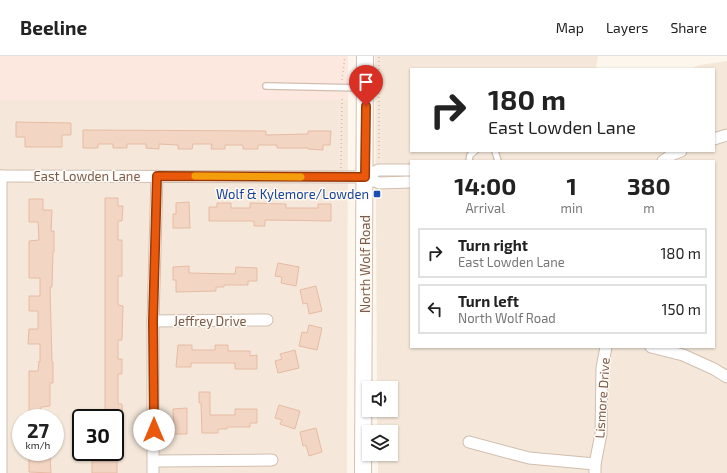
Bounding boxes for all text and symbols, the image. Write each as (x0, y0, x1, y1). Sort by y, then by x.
text: Beeline (20, 16, 87, 39)
text: Map (556, 19, 584, 36)
text: Layers (606, 19, 648, 36)
text: Share (670, 19, 707, 36)
pin (349, 65, 383, 106)
icon: arrive (355, 71, 377, 93)
text: 180 m (488, 82, 566, 116)
icon: right (422, 84, 474, 136)
text: East Lowden Lane (488, 116, 636, 138)
street label: East Lowden Lane (34, 168, 140, 184)
text: 14:00 (454, 171, 516, 200)
text: 1 (566, 171, 577, 200)
text: 380 (627, 171, 671, 200)
place label: Wolf & Kylemore/Lowden (216, 186, 369, 202)
marker: Wolf & Kylemore/Lowden (372, 189, 382, 199)
text: Arrival (466, 200, 505, 216)
text: min (561, 200, 583, 216)
text: m (643, 200, 655, 216)
street label: North Wolf Road (357, 215, 373, 313)
text: Turn right (458, 236, 528, 254)
icon: right (424, 242, 446, 264)
text: 180 m (660, 244, 701, 262)
text: East Lowden Lane (458, 254, 565, 270)
text: Turn left (458, 292, 519, 310)
icon: left (424, 298, 446, 320)
text: 150 m (661, 300, 701, 318)
text: North Wolf Road (458, 310, 556, 326)
street label: Jeffrey Drive (174, 313, 247, 329)
street label: Lismore Drive (591, 357, 613, 439)
map controls (362, 381, 398, 461)
button: sound (362, 381, 398, 417)
speed limit sign: 30 (72, 409, 124, 461)
position arrow (133, 409, 175, 451)
text: 27 (27, 418, 49, 442)
button: layers (362, 425, 398, 461)
text: km/h (26, 439, 50, 451)

